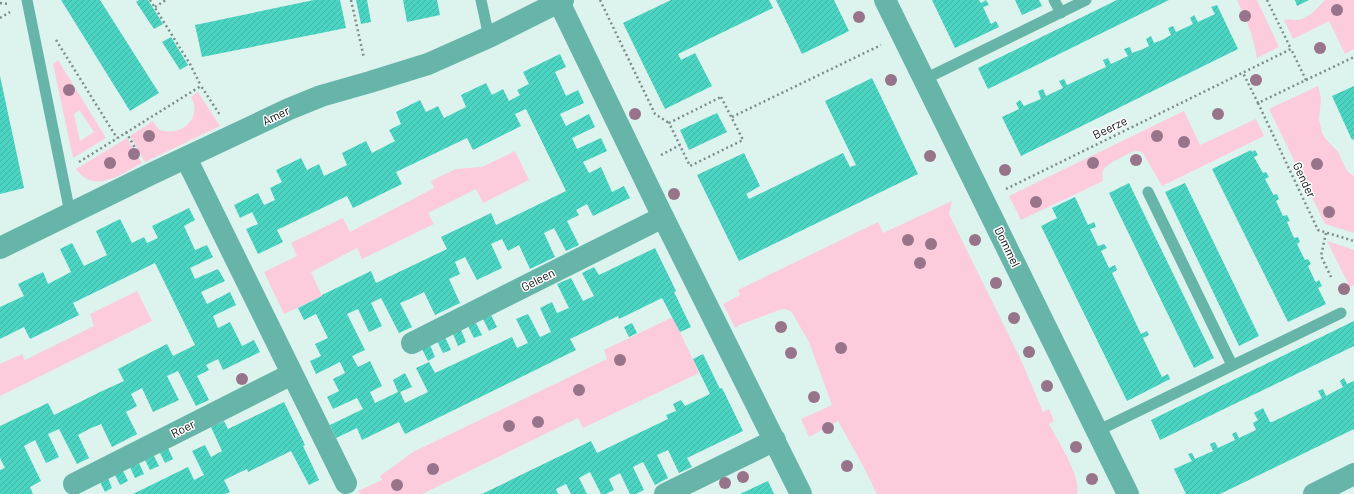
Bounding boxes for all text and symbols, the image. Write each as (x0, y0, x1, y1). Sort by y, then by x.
street label: Amer (260, 103, 292, 127)
street label: Beerze (1090, 113, 1129, 141)
street label: Gender (1291, 160, 1319, 200)
street label: Dommel (992, 224, 1024, 269)
street label: Geleen (518, 265, 557, 293)
street label: Roer (168, 416, 197, 440)

